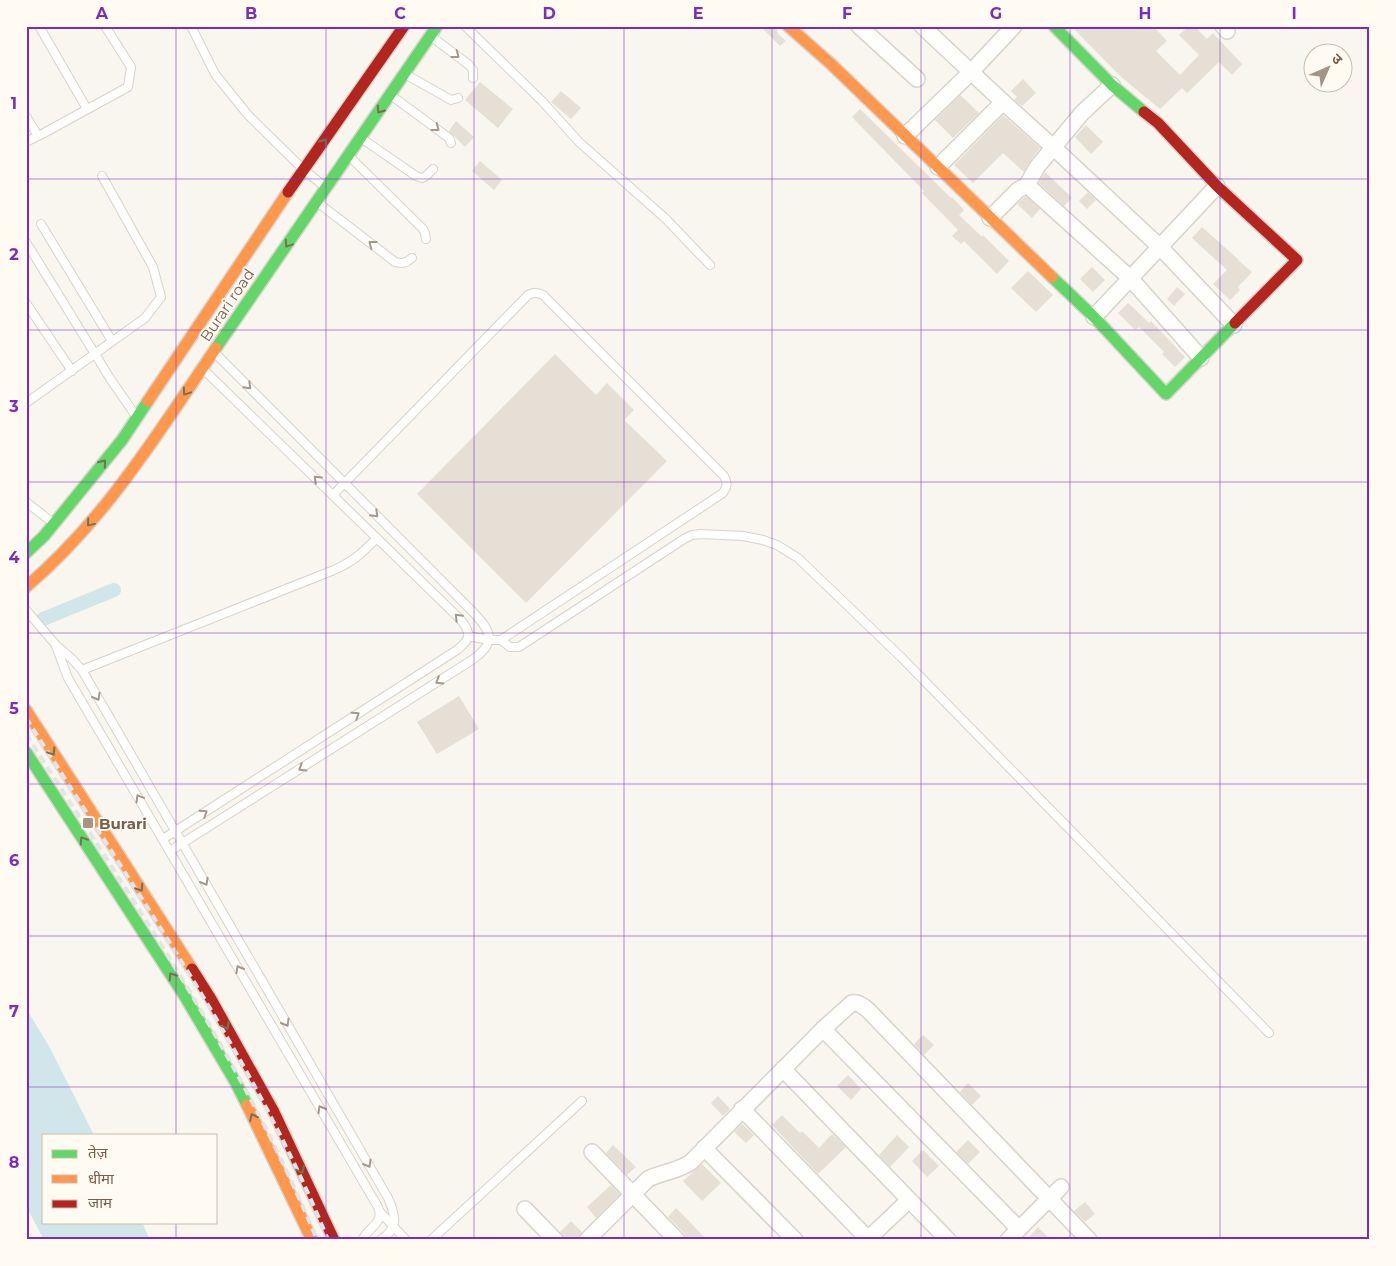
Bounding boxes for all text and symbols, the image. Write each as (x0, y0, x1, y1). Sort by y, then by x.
text: A (95, 4, 109, 23)
text: B (245, 4, 257, 23)
text: C (394, 4, 406, 23)
text: D (542, 4, 556, 23)
text: E (693, 4, 703, 23)
text: F (842, 4, 852, 23)
text: G (990, 4, 1002, 23)
text: H (1139, 4, 1151, 23)
text: I (1291, 4, 1297, 23)
north arrow (1304, 42, 1354, 92)
one-way arrow (450, 49, 460, 58)
text: उ (1328, 50, 1347, 69)
text: 1 (11, 94, 17, 113)
one-way arrow (377, 104, 386, 113)
one-way arrow (430, 122, 440, 131)
one-way arrow (318, 138, 327, 148)
one-way arrow (285, 238, 294, 247)
one-way arrow (368, 241, 377, 250)
text: 2 (9, 245, 19, 264)
street label: Burari road (196, 265, 258, 345)
one-way arrow (242, 381, 251, 390)
one-way arrow (183, 386, 192, 396)
text: 3 (8, 397, 19, 416)
one-way arrow (98, 460, 106, 469)
one-way arrow (313, 476, 322, 485)
one-way arrow (369, 508, 378, 517)
one-way arrow (87, 518, 96, 527)
text: 4 (8, 548, 20, 567)
one-way arrow (455, 614, 464, 623)
one-way arrow (436, 675, 445, 684)
one-way arrow (90, 691, 100, 700)
text: 5 (9, 699, 19, 718)
one-way arrow (350, 712, 359, 722)
one-way arrow (46, 746, 55, 755)
one-way arrow (298, 761, 307, 771)
one-way arrow (136, 795, 146, 804)
one-way arrow (199, 809, 208, 819)
place label: Burari (99, 814, 147, 833)
marker: Burari (81, 816, 95, 830)
one-way arrow (80, 836, 90, 845)
text: 6 (9, 851, 19, 870)
one-way arrow (199, 877, 209, 886)
one-way arrow (134, 883, 143, 892)
one-way arrow (235, 965, 245, 974)
one-way arrow (169, 972, 178, 982)
text: 7 (9, 1002, 19, 1021)
one-way arrow (280, 1018, 290, 1027)
one-way arrow (220, 1021, 230, 1030)
one-way arrow (317, 1105, 327, 1114)
one-way arrow (248, 1113, 259, 1122)
legend (42, 1134, 218, 1224)
text: तेज़ (88, 1143, 109, 1162)
text: 8 (9, 1153, 19, 1172)
one-way arrow (361, 1158, 371, 1167)
one-way arrow (295, 1165, 306, 1174)
text: धीमा (88, 1169, 115, 1188)
text: जाम (88, 1193, 113, 1212)

